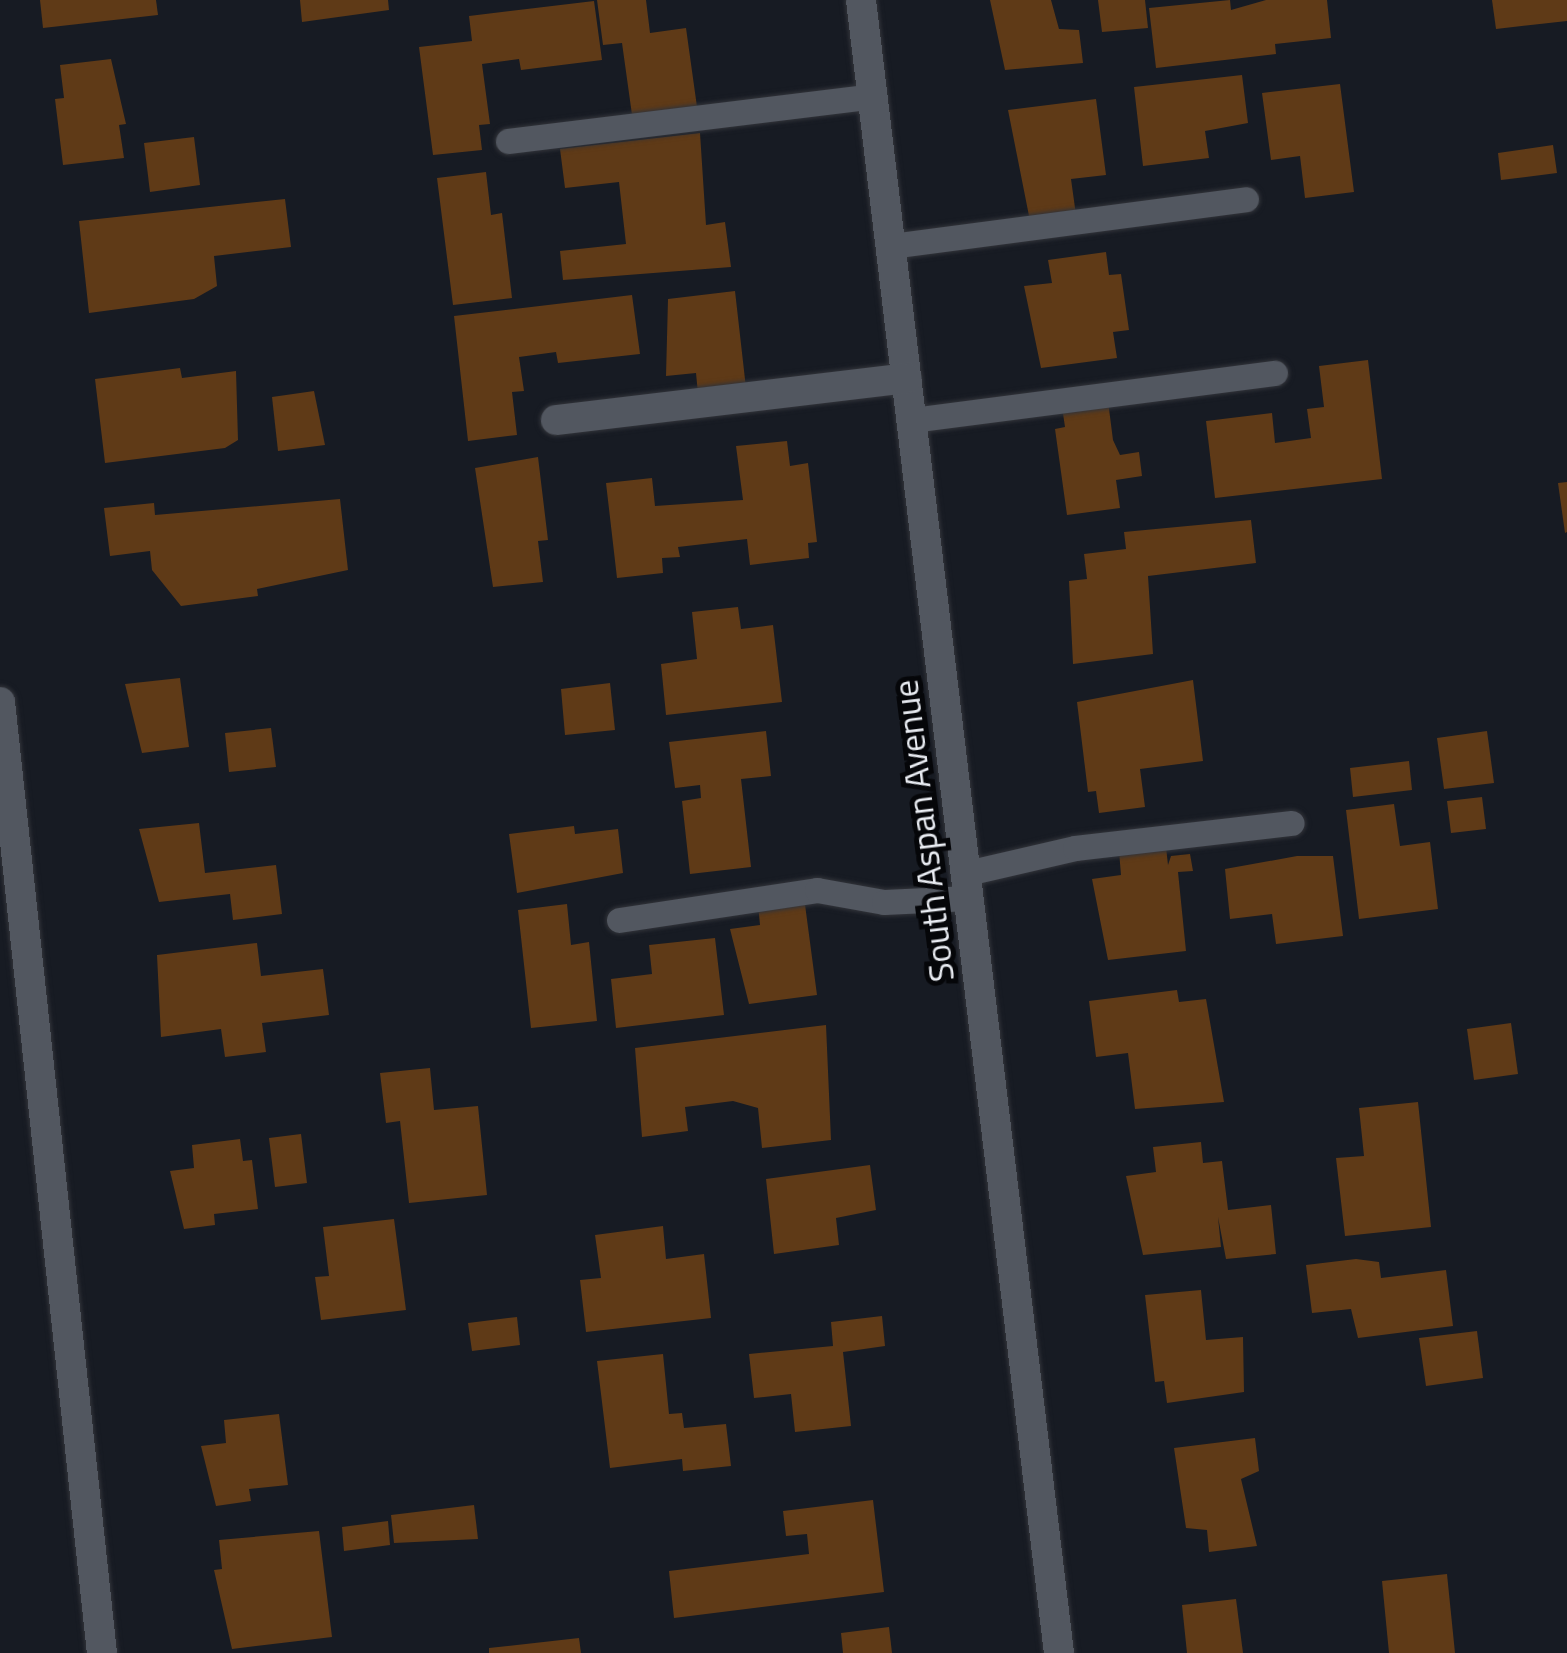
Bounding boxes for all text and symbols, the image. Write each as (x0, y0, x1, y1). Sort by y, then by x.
street label: South Aspan Avenue (884, 678, 962, 984)

